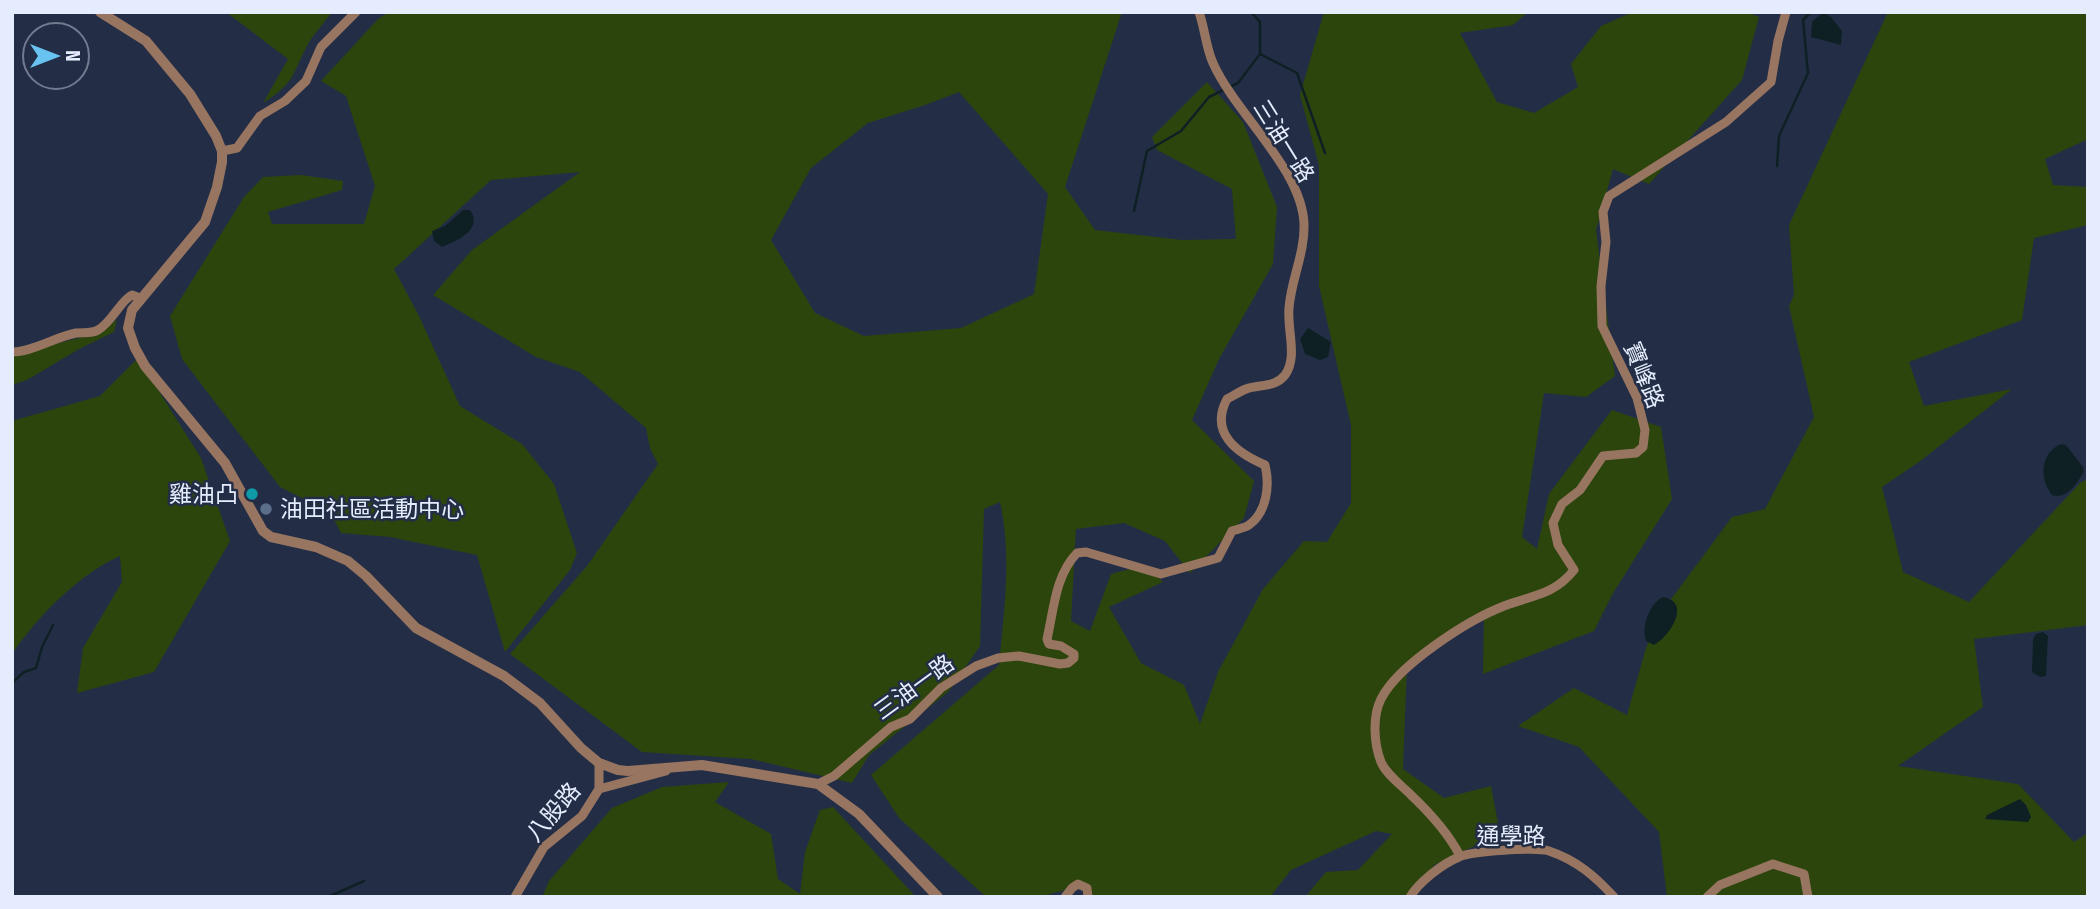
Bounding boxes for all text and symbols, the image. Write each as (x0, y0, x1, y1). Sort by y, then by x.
north arrow (21, 21, 91, 91)
text: N (61, 50, 84, 62)
street label: 三油一路 (1248, 95, 1320, 187)
street label: 寶峰路 (1618, 338, 1670, 412)
place label: 雞油凸 (169, 480, 238, 508)
marker: 雞油凸 (244, 486, 260, 502)
place label: 油田社區活動中心 (280, 495, 464, 523)
marker: 油田社區活動中心 (258, 501, 274, 517)
street label: 三油一路 (869, 649, 959, 725)
street label: 八股路 (520, 777, 586, 847)
street label: 通學路 (1477, 822, 1546, 850)

